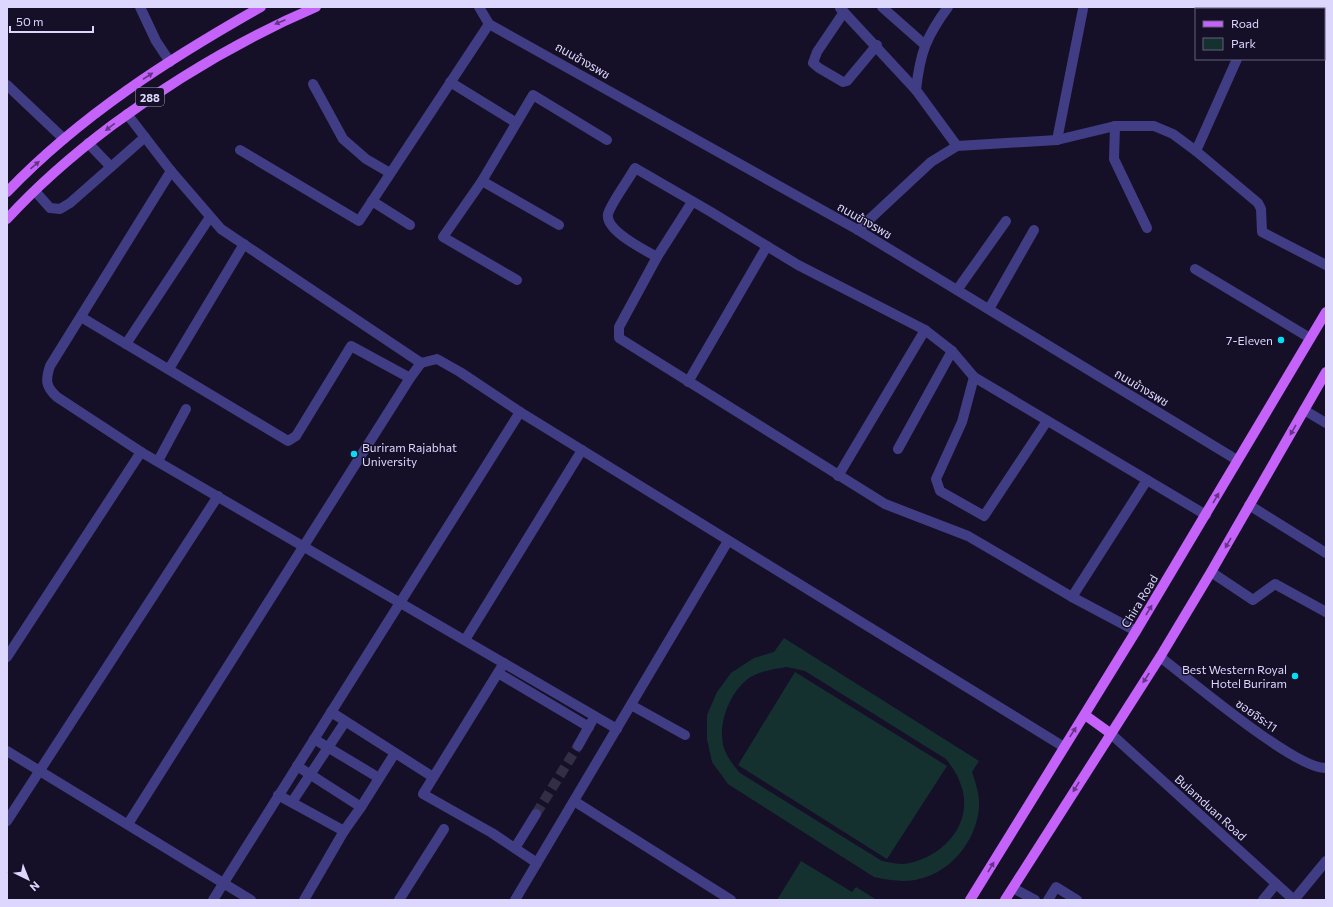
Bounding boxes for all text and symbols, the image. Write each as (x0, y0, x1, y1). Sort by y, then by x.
scale bar (10, 8, 93, 34)
legend (1195, 8, 1325, 60)
text: 50 m (16, 14, 44, 28)
text: Road (1231, 16, 1259, 30)
one-way arrow (273, 20, 285, 26)
text: Park (1231, 36, 1257, 50)
street label: ถนนข้างรพช (553, 39, 613, 81)
one-way arrow (143, 72, 153, 80)
road number: 288 (136, 88, 164, 106)
one-way arrow (104, 123, 115, 131)
one-way arrow (29, 160, 40, 169)
street label: ถนนข้างรพช (835, 199, 895, 241)
place label: 7-Eleven (1226, 333, 1273, 347)
marker: 7-Eleven (1276, 335, 1286, 345)
street label: ถนนข้างรพช (1112, 365, 1172, 409)
one-way arrow (1289, 424, 1296, 436)
place label: Buriram Rajabhat University (362, 440, 457, 468)
marker: Buriram Rajabhat University (349, 449, 359, 459)
one-way arrow (1212, 492, 1219, 504)
one-way arrow (1224, 537, 1231, 549)
street label: Chira Road (1118, 572, 1160, 630)
one-way arrow (1145, 605, 1153, 615)
place label: Best Western Royal Hotel Buriram (1182, 662, 1287, 690)
marker: Best Western Royal Hotel Buriram (1290, 671, 1300, 681)
one-way arrow (1142, 673, 1150, 683)
street label: ซอยจิระ11 (1234, 696, 1280, 734)
one-way arrow (1070, 726, 1077, 738)
street label: Bulamduan Road (1172, 771, 1250, 843)
one-way arrow (1072, 782, 1080, 793)
north arrow (8, 859, 48, 899)
one-way arrow (987, 861, 994, 873)
text: N (28, 879, 43, 894)

